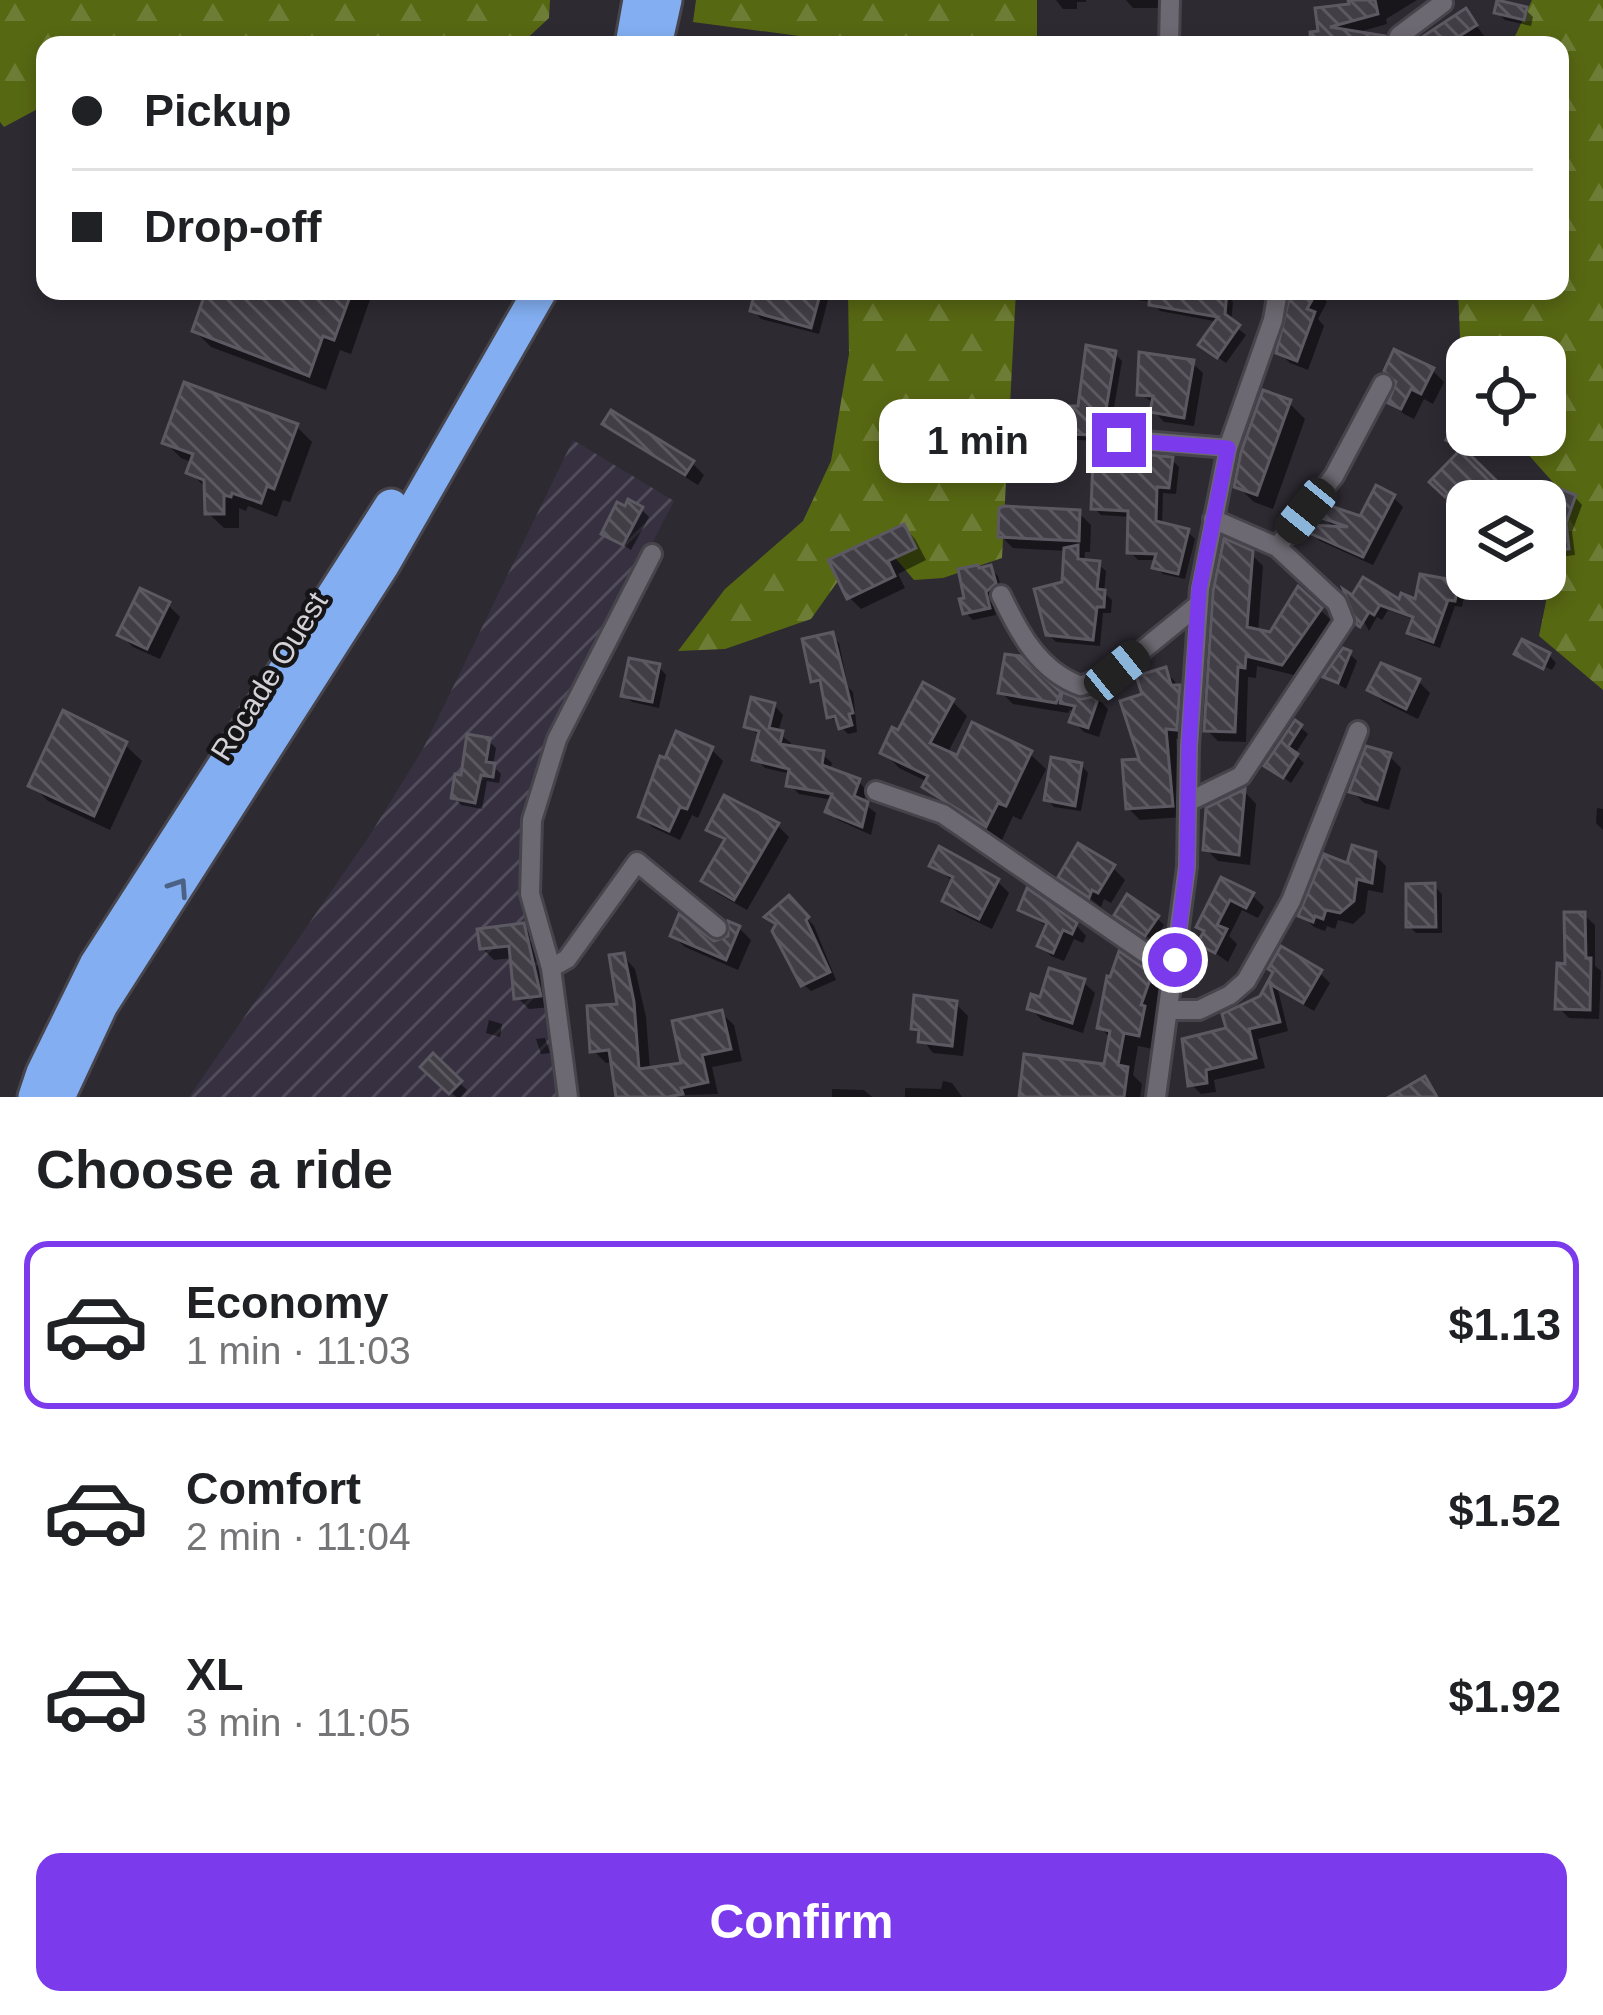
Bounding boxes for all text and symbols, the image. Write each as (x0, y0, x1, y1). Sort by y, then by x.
text: Pickup (144, 85, 292, 136)
text: Drop-off (144, 201, 321, 252)
map controls (1446, 336, 1566, 600)
button: locate (1446, 336, 1566, 456)
callout: 1 min (879, 398, 1077, 482)
route end (1092, 413, 1146, 467)
text: 1 min (927, 419, 1029, 462)
car (1269, 472, 1343, 550)
button: layers (1446, 480, 1566, 600)
street label: Rocade Ouest (204, 585, 334, 766)
car (1078, 634, 1156, 708)
one-way arrow (165, 878, 187, 900)
route start (1148, 933, 1202, 987)
text: Choose a ride (36, 1139, 393, 1199)
icon: car (42, 1271, 150, 1379)
text: Economy (186, 1277, 389, 1328)
text: $1.13 (1448, 1299, 1561, 1350)
text: 1 min · 11:03 (186, 1329, 411, 1372)
icon: car (42, 1457, 150, 1565)
text: Comfort (186, 1463, 361, 1514)
text: $1.52 (1448, 1485, 1561, 1536)
text: 2 min · 11:04 (186, 1515, 411, 1558)
icon: car (42, 1643, 150, 1751)
text: XL (186, 1649, 244, 1700)
text: $1.92 (1448, 1671, 1561, 1722)
text: 3 min · 11:05 (186, 1701, 411, 1744)
button: Confirm (36, 1853, 1567, 1991)

